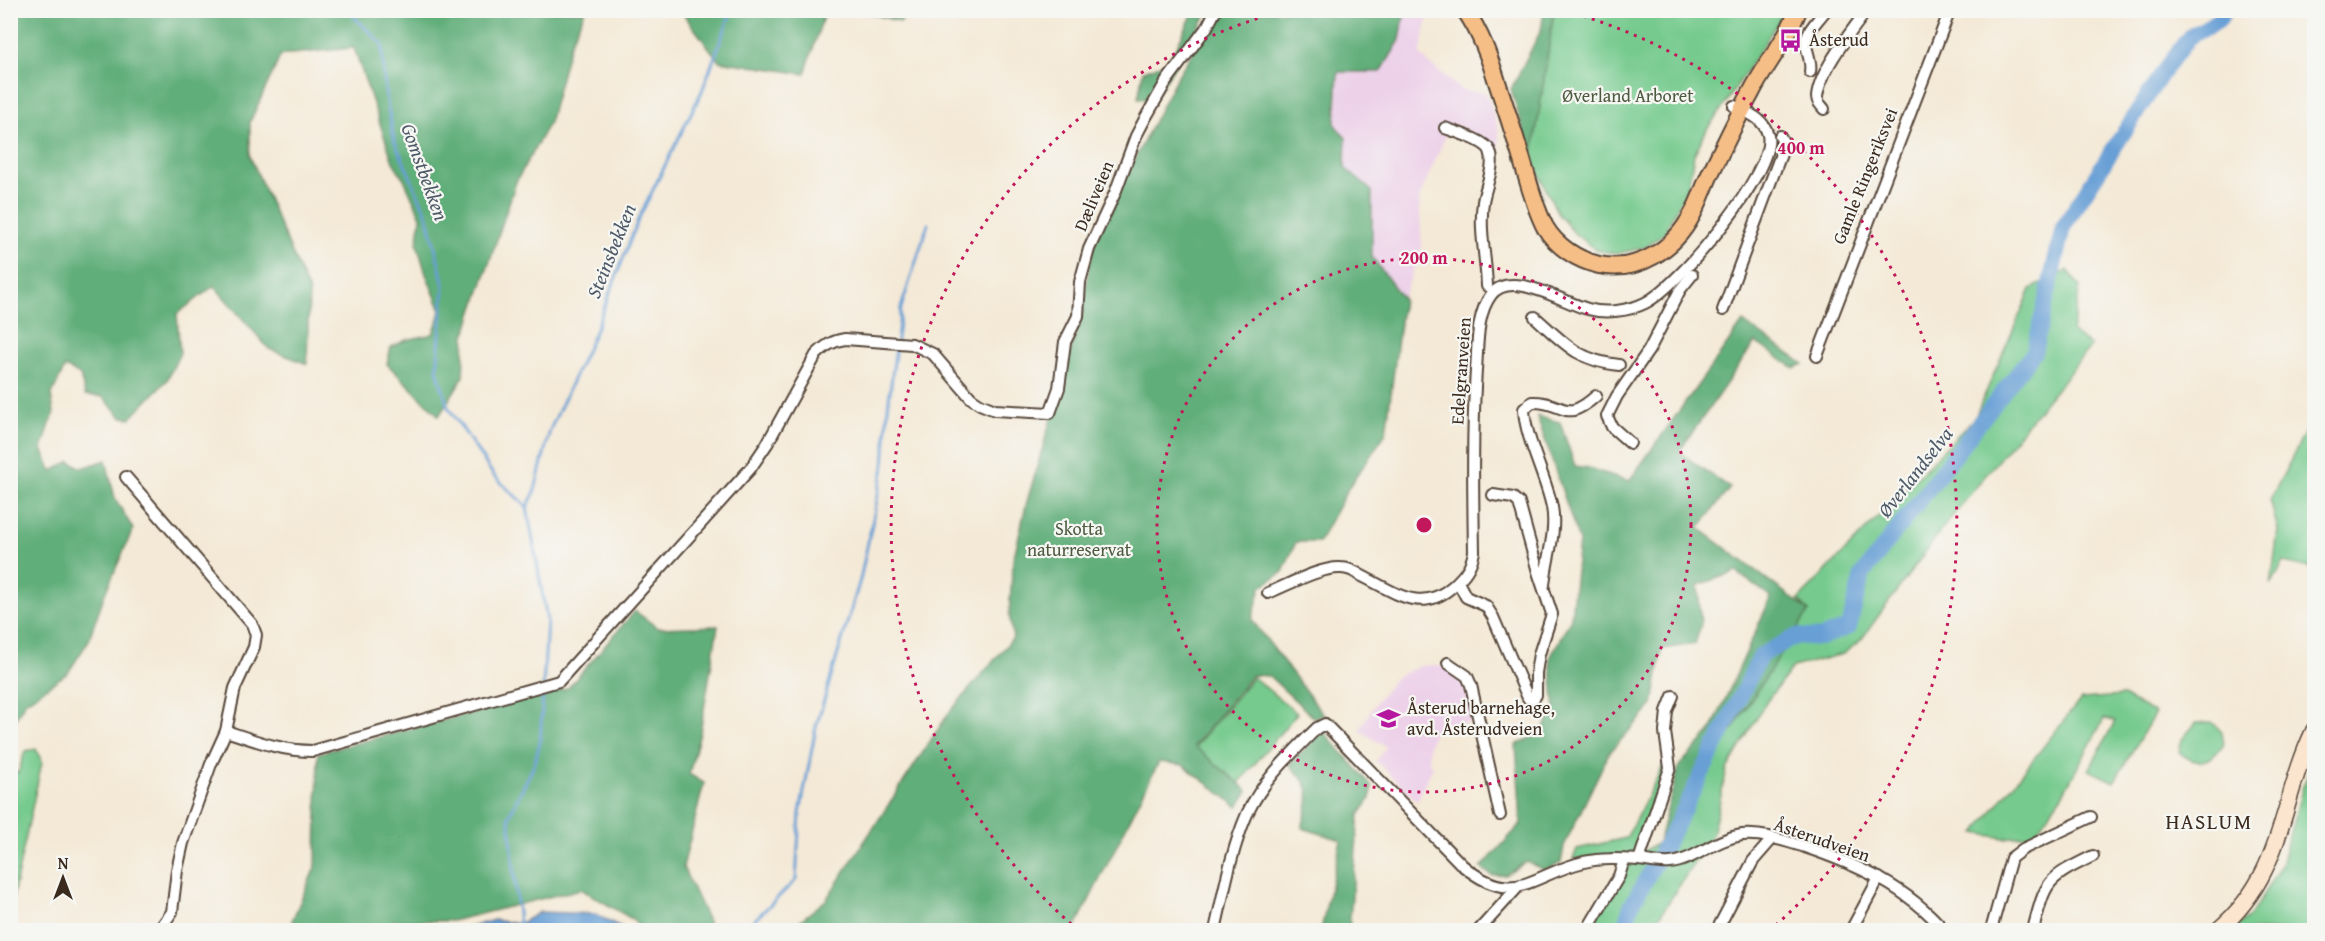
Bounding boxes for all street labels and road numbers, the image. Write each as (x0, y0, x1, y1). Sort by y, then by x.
street label: Gamle Ringeriksvei (1825, 104, 1904, 248)
street label: Dæliveien (1067, 156, 1120, 235)
street label: Edelgranveien (1443, 316, 1478, 426)
street label: Åsterudveien (1770, 810, 1874, 869)

